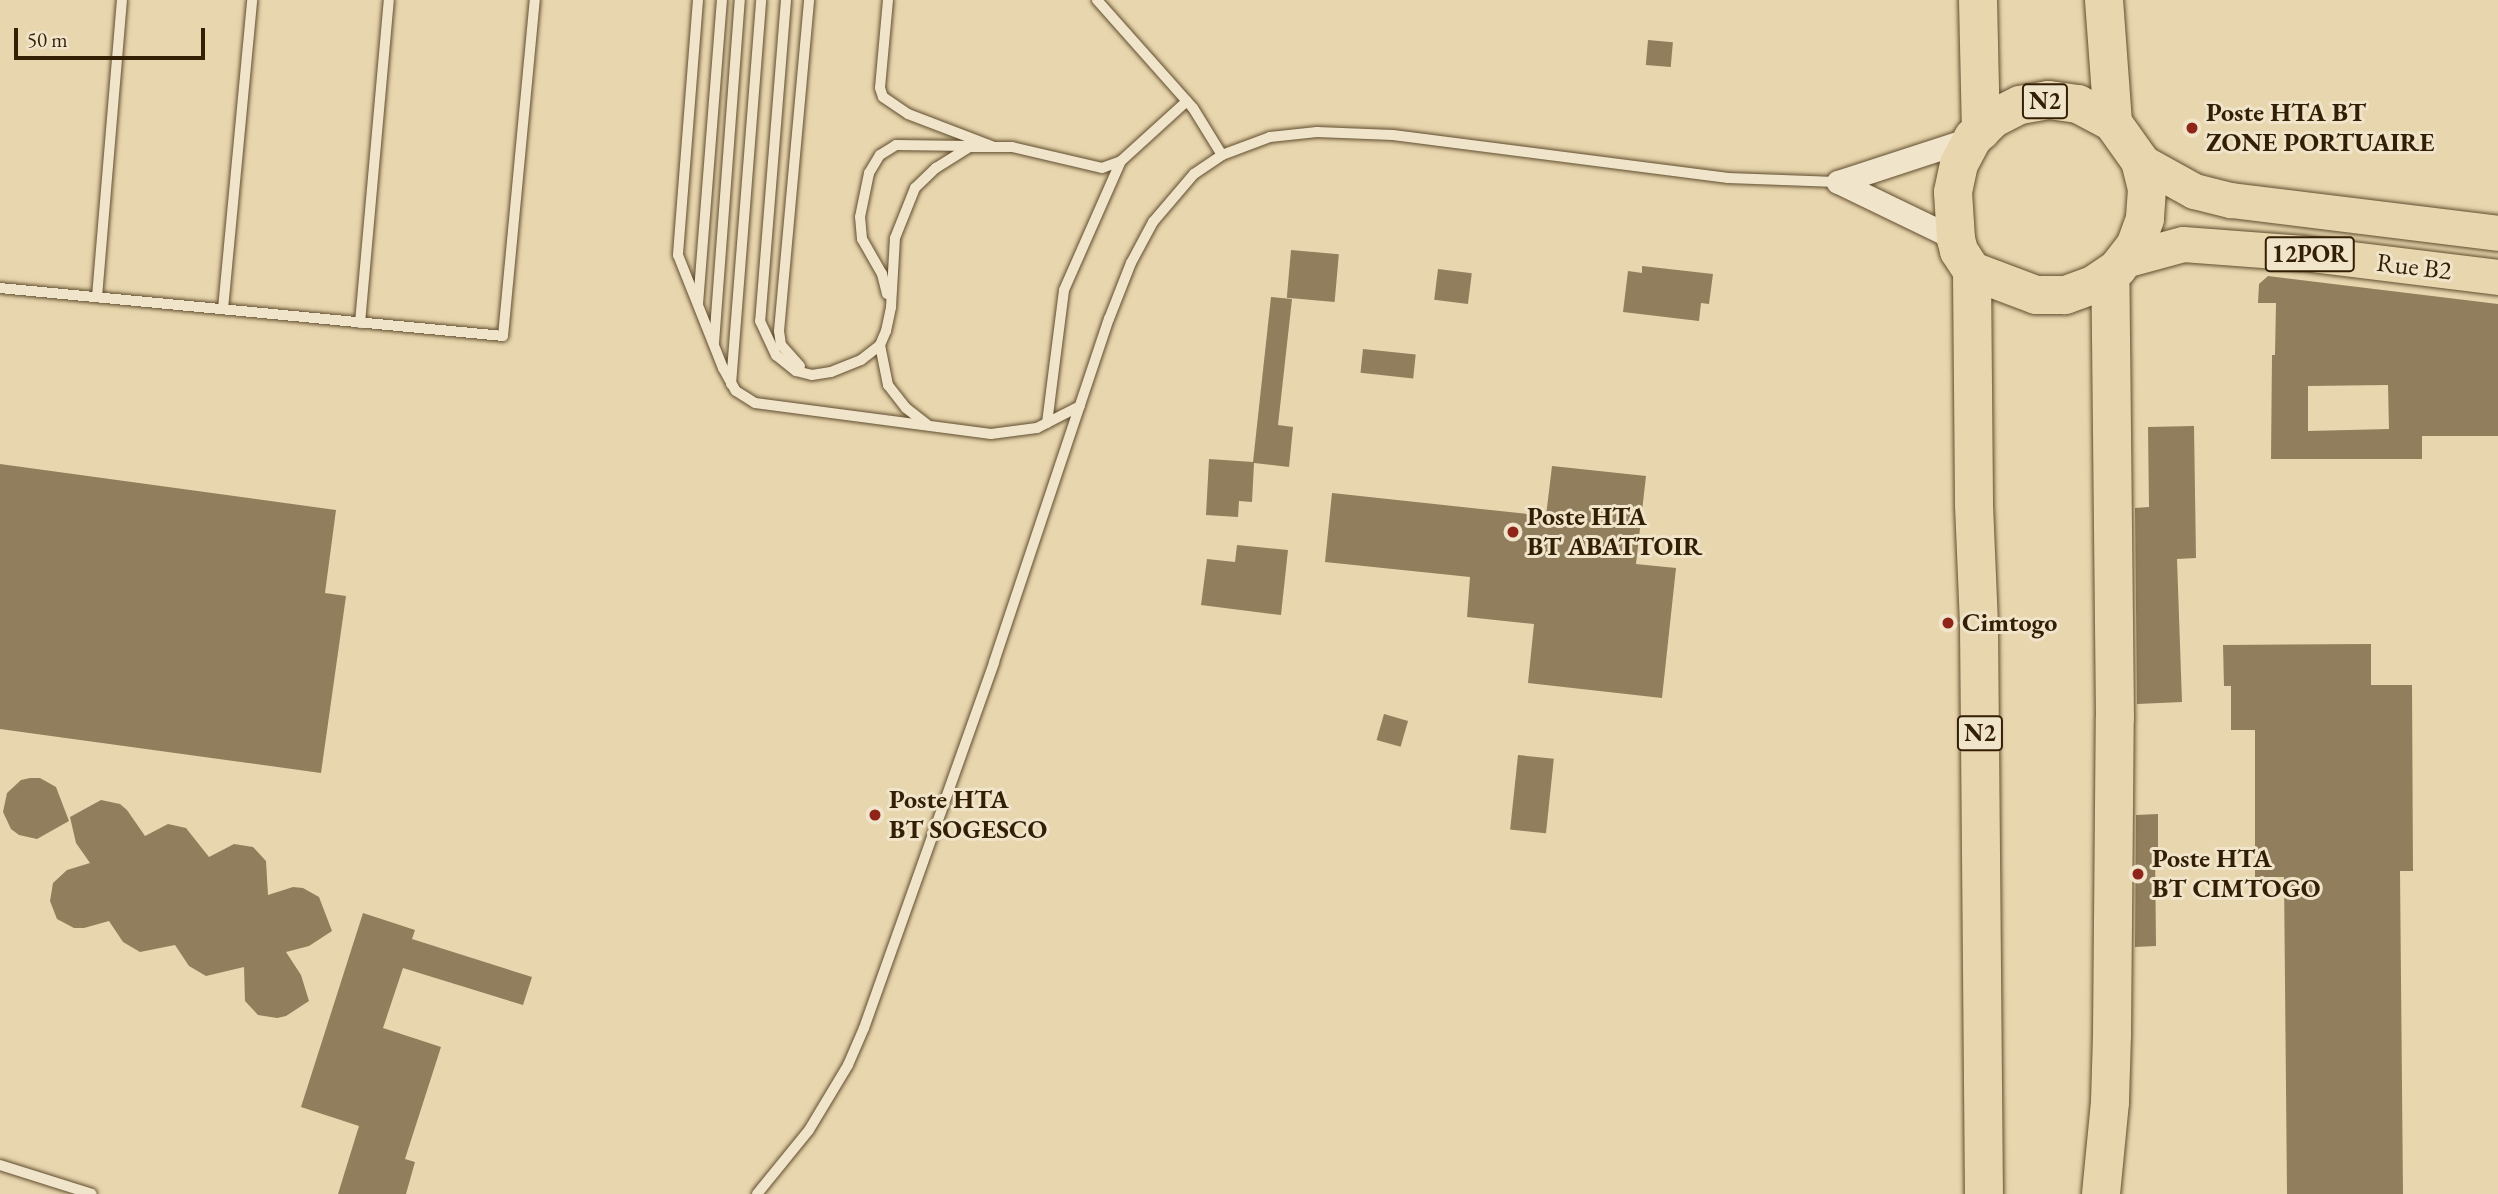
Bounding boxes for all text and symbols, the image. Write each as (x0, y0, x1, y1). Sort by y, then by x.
scale bar (18, 14, 208, 58)
text: 50 m (27, 26, 68, 53)
road number: N2 (2021, 80, 2070, 122)
place label: Poste HTA BT ZONE PORTUAIRE (2206, 97, 2435, 158)
marker: Poste HTA BT ZONE PORTUAIRE (2184, 120, 2200, 136)
road number: 12POR (2264, 233, 2356, 274)
street label: Rue B2 (2375, 247, 2453, 287)
place label: Poste HTA BT ABATTOIR (1527, 501, 1703, 562)
marker: Poste HTA BT ABATTOIR (1505, 524, 1521, 540)
place label: Cimtogo (1962, 607, 2057, 639)
marker: Cimtogo (1940, 615, 1956, 631)
road number: N2 (1955, 712, 2004, 754)
place label: Poste HTA BT SOGESCO (889, 784, 1047, 846)
marker: Poste HTA BT SOGESCO (867, 807, 883, 823)
place label: Poste HTA BT CIMTOGO (2152, 843, 2320, 904)
marker: Poste HTA BT CIMTOGO (2130, 866, 2146, 882)

